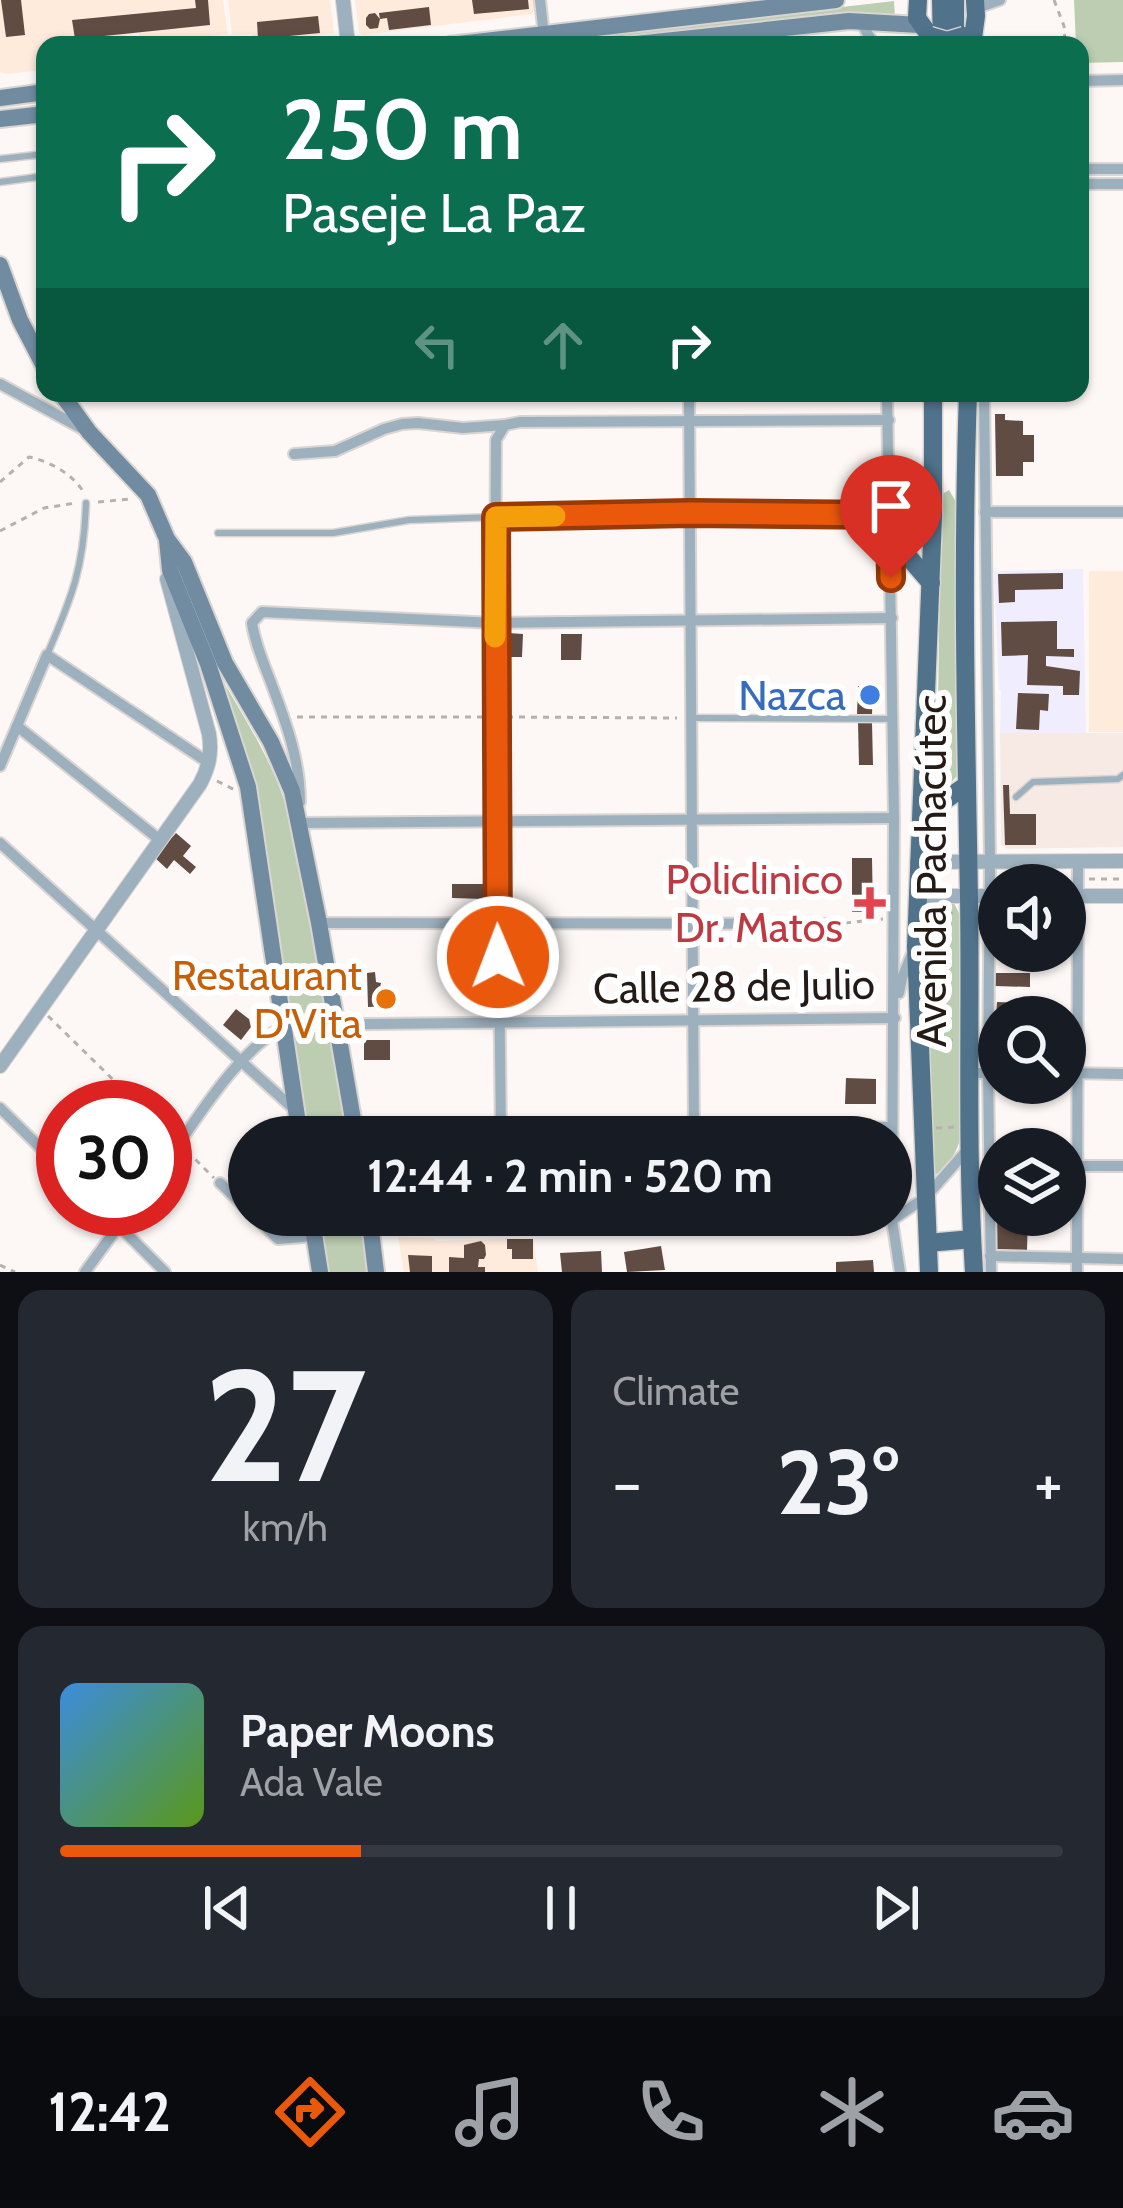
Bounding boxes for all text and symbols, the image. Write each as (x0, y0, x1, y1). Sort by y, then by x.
text: 250 m (282, 78, 523, 180)
icon: right (84, 84, 240, 240)
text: Paseje La Paz (282, 180, 586, 246)
icon: left (404, 312, 470, 378)
icon: ahead (530, 312, 596, 378)
icon: right (656, 312, 722, 378)
pin (840, 455, 942, 578)
icon: arrive (858, 473, 924, 539)
place label: Nazca (738, 669, 846, 721)
marker: Nazca (857, 682, 883, 708)
street label: Avenida Pachacútec (905, 695, 957, 1047)
place label: Policlinico Dr. Matos (665, 853, 843, 953)
map controls (978, 864, 1086, 1236)
button: sound (978, 864, 1086, 972)
marker: Policlinico Dr. Matos (854, 887, 886, 919)
position arrow (435, 894, 561, 1020)
place label: Restaurant D'Vita (172, 949, 362, 1049)
street label: Calle 28 de Julio (593, 958, 875, 1014)
marker: Restaurant D'Vita (373, 986, 399, 1012)
button: search (978, 996, 1086, 1104)
speed limit sign: 30 (36, 1080, 192, 1236)
button: layers (978, 1128, 1086, 1236)
text: 12:44 · 2 min · 520 m (367, 1149, 773, 1203)
text: 27 (204, 1330, 366, 1520)
text: Climate (613, 1367, 739, 1415)
text: 23° (777, 1427, 899, 1537)
text: − (613, 1442, 642, 1523)
text: + (1034, 1442, 1063, 1523)
text: km/h (243, 1503, 328, 1551)
text: Paper Moons (240, 1704, 495, 1758)
text: Ada Vale (240, 1758, 383, 1806)
icon: previous (194, 1875, 260, 1941)
icon: pause (528, 1875, 594, 1941)
icon: next (863, 1875, 929, 1941)
icon: directions (268, 2070, 352, 2154)
icon: music (448, 2070, 532, 2154)
icon: phone (629, 2070, 713, 2154)
icon: climate (810, 2070, 894, 2154)
icon: car (991, 2070, 1075, 2154)
text: 12:42 (48, 2079, 171, 2145)

